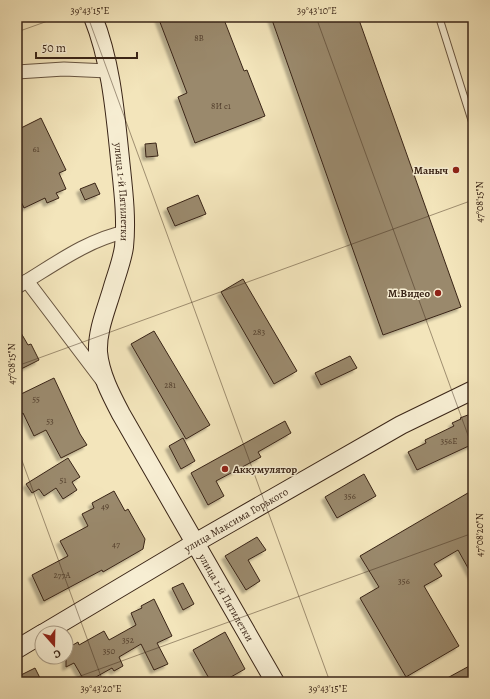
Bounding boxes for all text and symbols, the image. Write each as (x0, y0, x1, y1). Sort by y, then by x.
text: 39°43'15"E (71, 4, 109, 17)
text: 39°43'10"E (297, 4, 337, 17)
house number: 8В (194, 32, 204, 44)
scale bar (36, 34, 137, 60)
text: 50 m (42, 40, 66, 56)
house number: 8И с1 (211, 100, 231, 112)
street label: улица 1-й Пятилетки (110, 141, 132, 242)
house number: 61 (32, 143, 40, 155)
place label: Маныч (414, 163, 448, 178)
marker: Маныч (451, 165, 461, 175)
text: 47°08'15"N (473, 181, 486, 223)
place label: М.Видео (388, 286, 430, 301)
marker: М.Видео (433, 288, 443, 298)
house number: 283 (253, 326, 265, 338)
text: 47°08'15"N (5, 343, 18, 385)
house number: 281 (164, 379, 176, 391)
house number: 55 (32, 393, 40, 405)
house number: 53 (46, 415, 54, 427)
house number: 356Е (440, 435, 458, 447)
place label: Аккумулятор (232, 462, 297, 477)
marker: Аккумулятор (220, 464, 230, 474)
house number: 51 (60, 474, 66, 486)
street label: улица Максима Горького (180, 484, 292, 556)
house number: 356 (344, 490, 356, 502)
house number: 49 (101, 500, 109, 512)
text: 47°08'20"N (473, 513, 486, 557)
house number: 47 (112, 538, 120, 550)
street label: улица 1-й Пятилетки (194, 550, 257, 644)
house number: 277А (53, 569, 71, 581)
house number: 356 (398, 575, 410, 587)
north arrow (34, 625, 74, 665)
house number: 352 (122, 634, 135, 646)
house number: 350 (103, 645, 115, 657)
text: С (51, 646, 63, 662)
text: 39°43'20"E (80, 682, 122, 695)
text: 39°43'15"E (309, 682, 347, 695)

